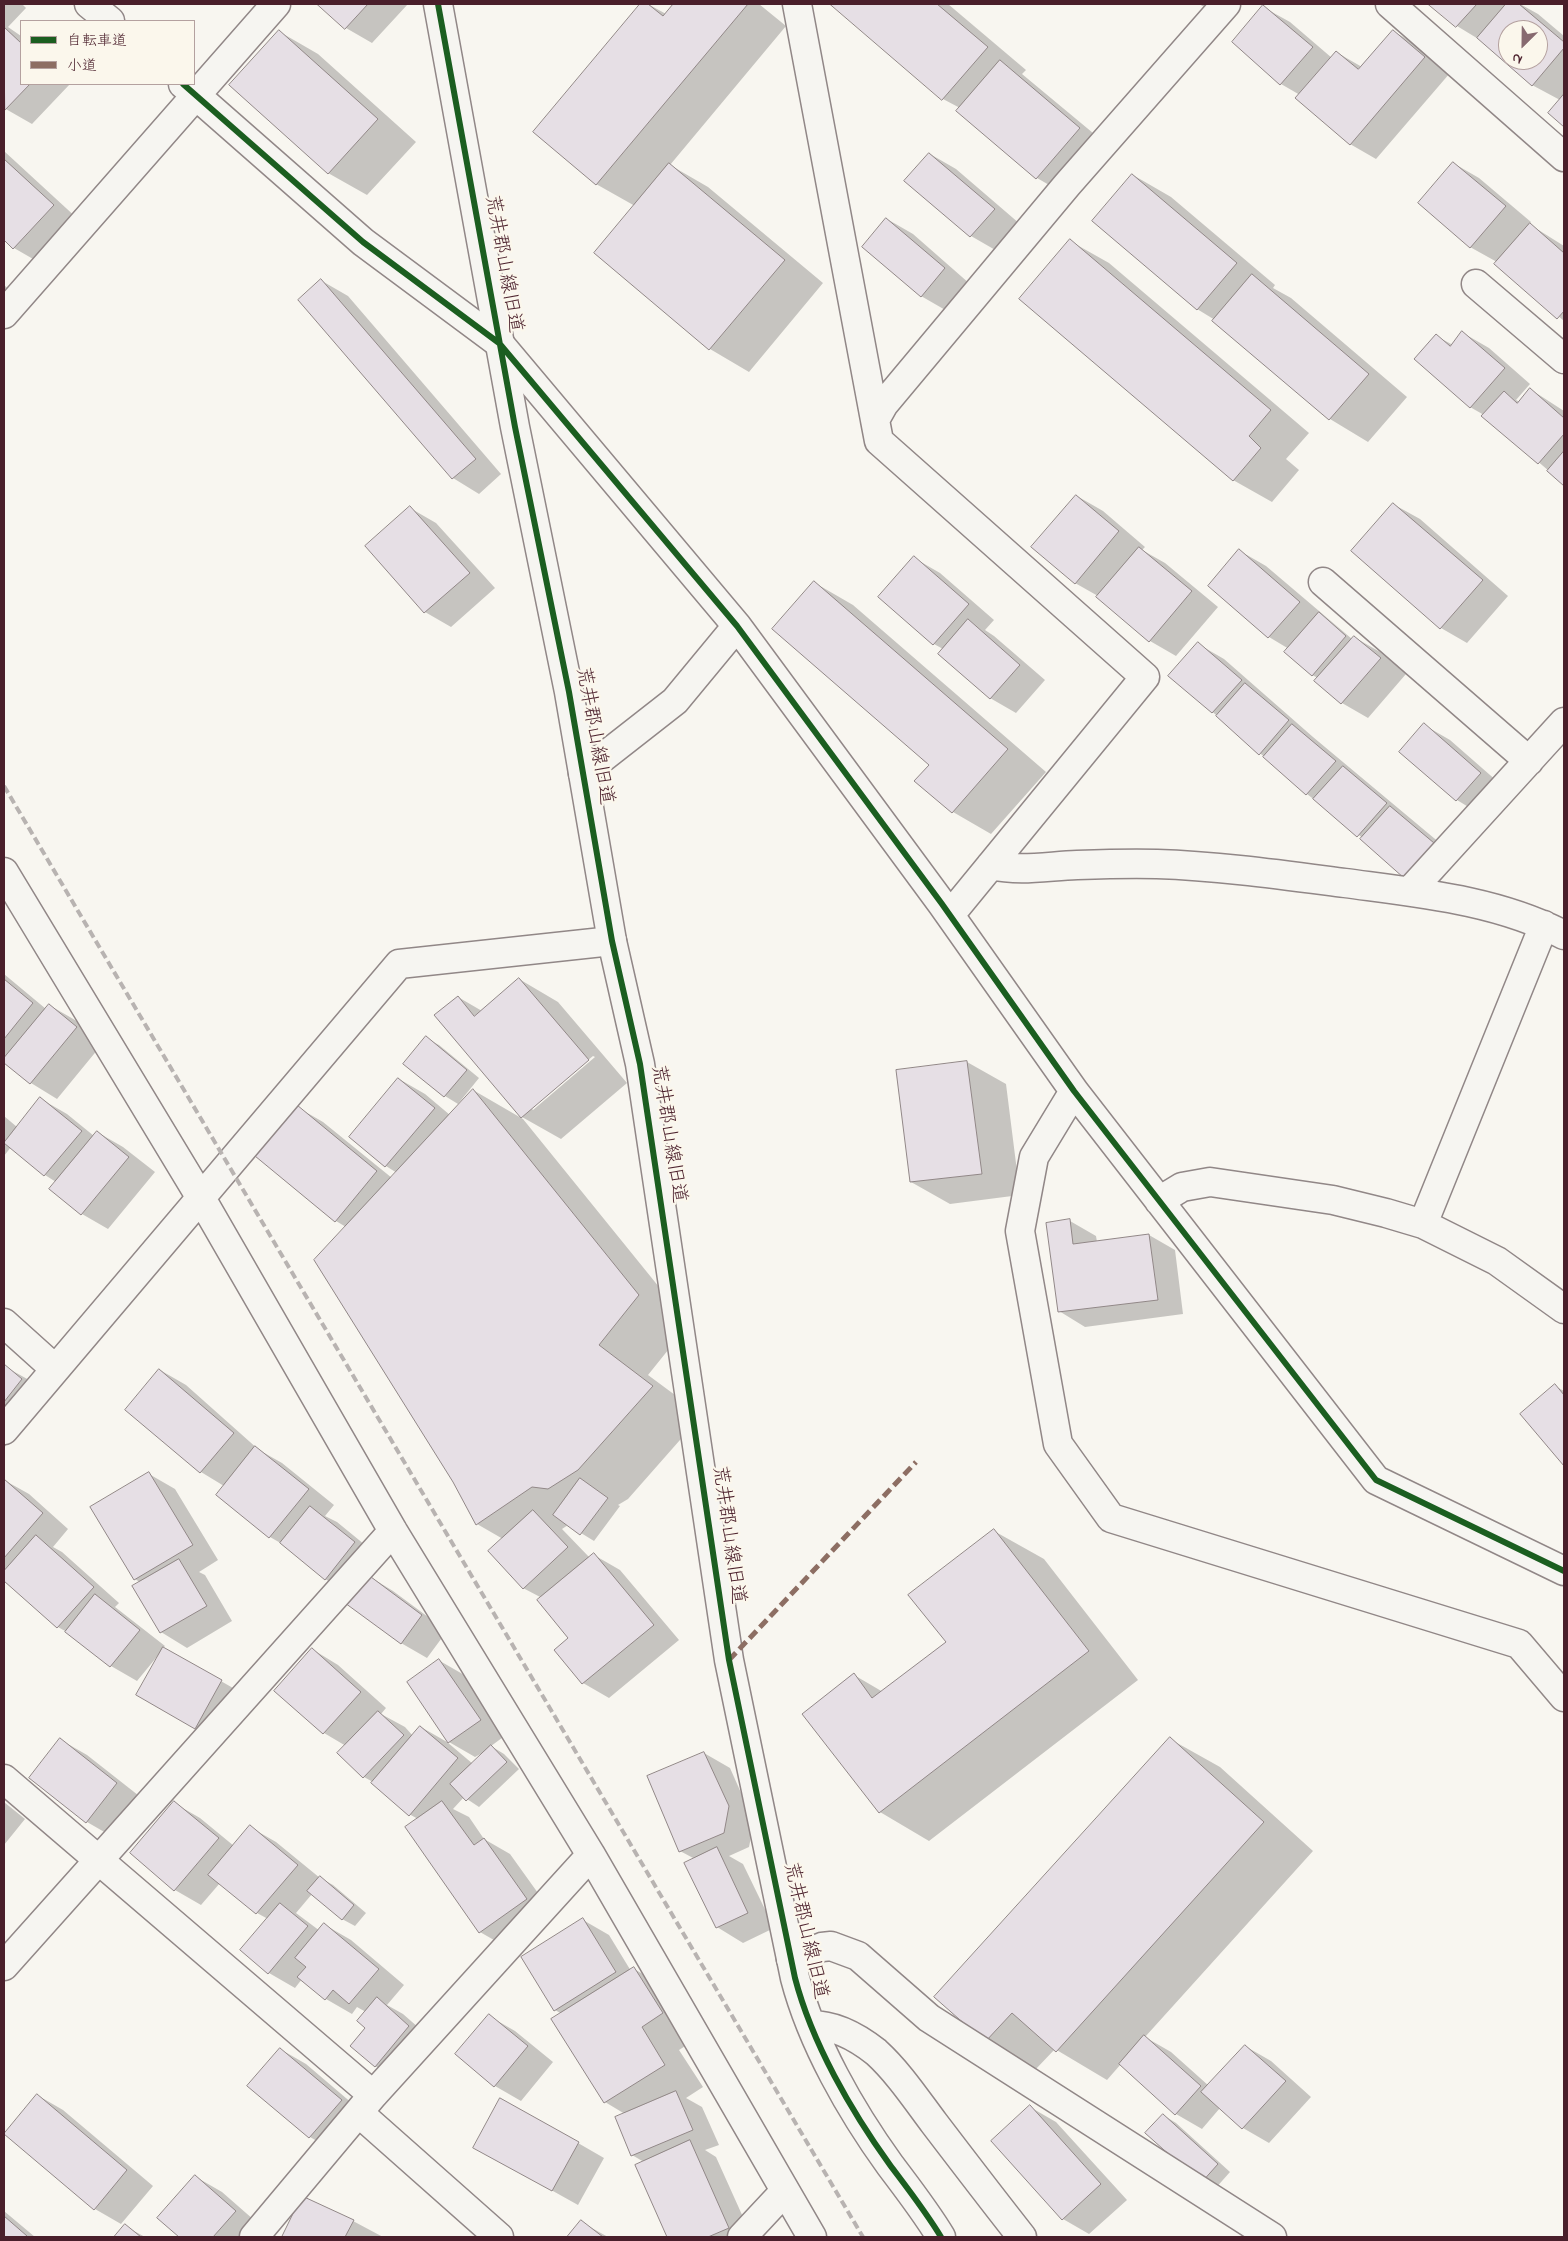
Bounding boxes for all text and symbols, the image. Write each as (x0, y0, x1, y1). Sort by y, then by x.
legend (20, 20, 195, 85)
north arrow (1498, 20, 1548, 70)
text: 自転車道 (67, 30, 127, 52)
text: N (1509, 47, 1526, 70)
text: 小道 (67, 55, 97, 77)
street label: 荒井郡山線旧道 (478, 193, 526, 335)
street label: 荒井郡山線旧道 (569, 665, 617, 807)
street label: 荒井郡山線旧道 (644, 1063, 690, 1205)
street label: 荒井郡山線旧道 (705, 1464, 749, 1606)
street label: 荒井郡山線旧道 (777, 1860, 831, 2002)

